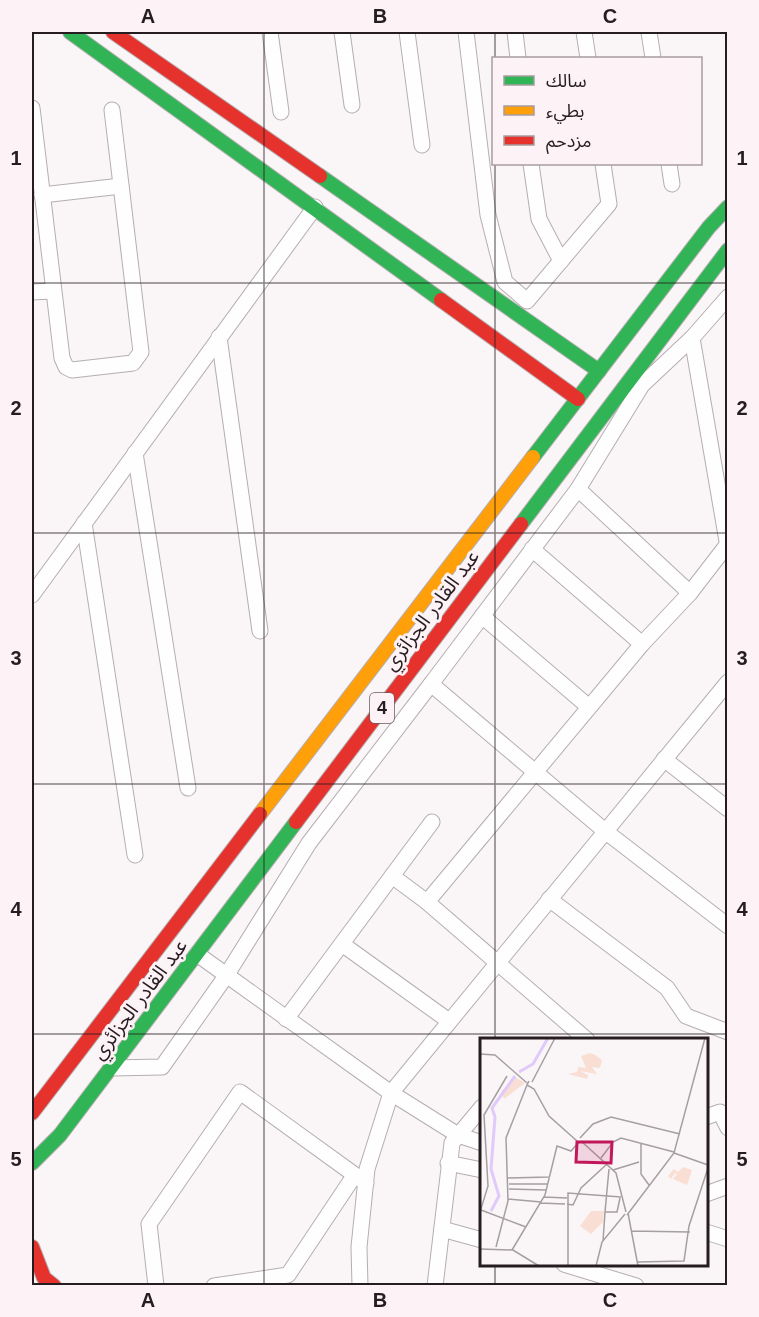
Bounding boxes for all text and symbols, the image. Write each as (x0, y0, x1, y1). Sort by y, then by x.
text: A (141, 5, 155, 27)
text: B (373, 5, 387, 27)
text: C (603, 5, 617, 27)
legend (492, 57, 702, 165)
text: سالك (546, 71, 587, 91)
text: بطيء (546, 101, 584, 124)
text: مزدحم (546, 131, 591, 154)
text: 1 (10, 147, 22, 169)
text: 1 (736, 147, 748, 169)
text: 2 (10, 397, 22, 419)
text: 2 (736, 397, 748, 419)
street label: عبد القادر الجزائري (379, 546, 487, 677)
text: 3 (10, 647, 22, 669)
text: 3 (736, 647, 748, 669)
road number: 4 (370, 693, 394, 723)
text: 4 (10, 898, 22, 920)
text: 4 (736, 898, 748, 920)
street label: عبد القادر الجزائري (87, 935, 195, 1066)
inset map (480, 1038, 708, 1266)
text: 5 (10, 1148, 22, 1170)
text: 5 (736, 1148, 748, 1170)
text: A (141, 1289, 155, 1311)
text: B (373, 1289, 387, 1311)
text: C (603, 1289, 617, 1311)

